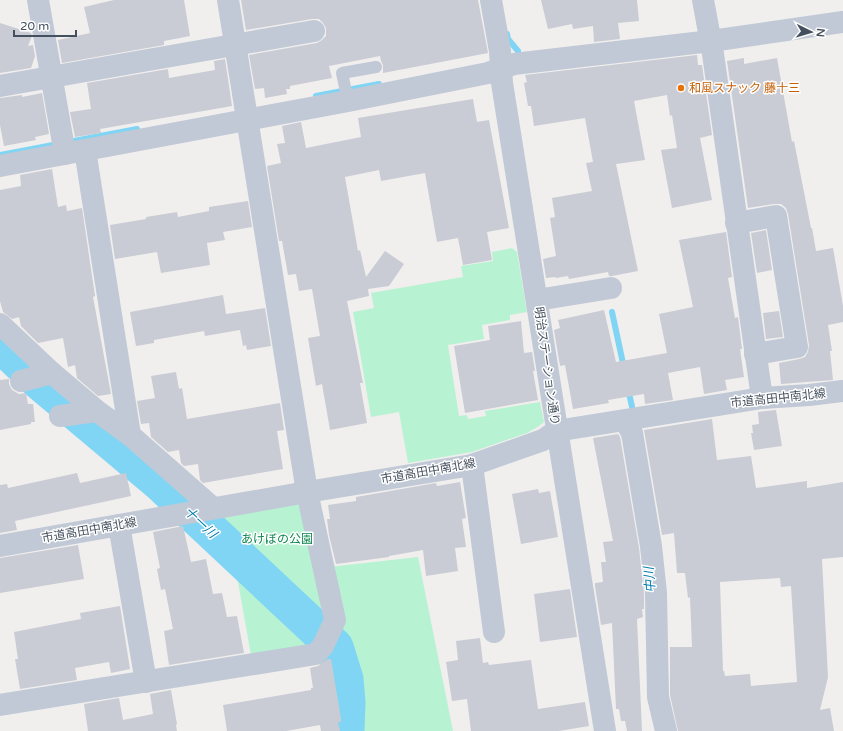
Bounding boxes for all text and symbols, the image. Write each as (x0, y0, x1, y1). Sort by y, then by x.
scale bar (14, 12, 76, 38)
north arrow (791, 12, 831, 52)
text: 20 m (20, 19, 49, 33)
text: N (814, 28, 827, 38)
place label: 和風スナック 藤十三 (689, 81, 800, 95)
marker: 和風スナック 藤十三 (676, 83, 686, 93)
street label: 明治ステーション通り (532, 306, 562, 426)
street label: 市道高田中南北線 (730, 386, 826, 410)
street label: 市道高田中南北線 (380, 456, 476, 486)
water label: 十一川 (181, 504, 221, 543)
street label: 市道高田中南北線 (41, 515, 137, 545)
park label: あけぼの公園 (241, 532, 313, 546)
water label: 中川 (641, 564, 659, 594)

